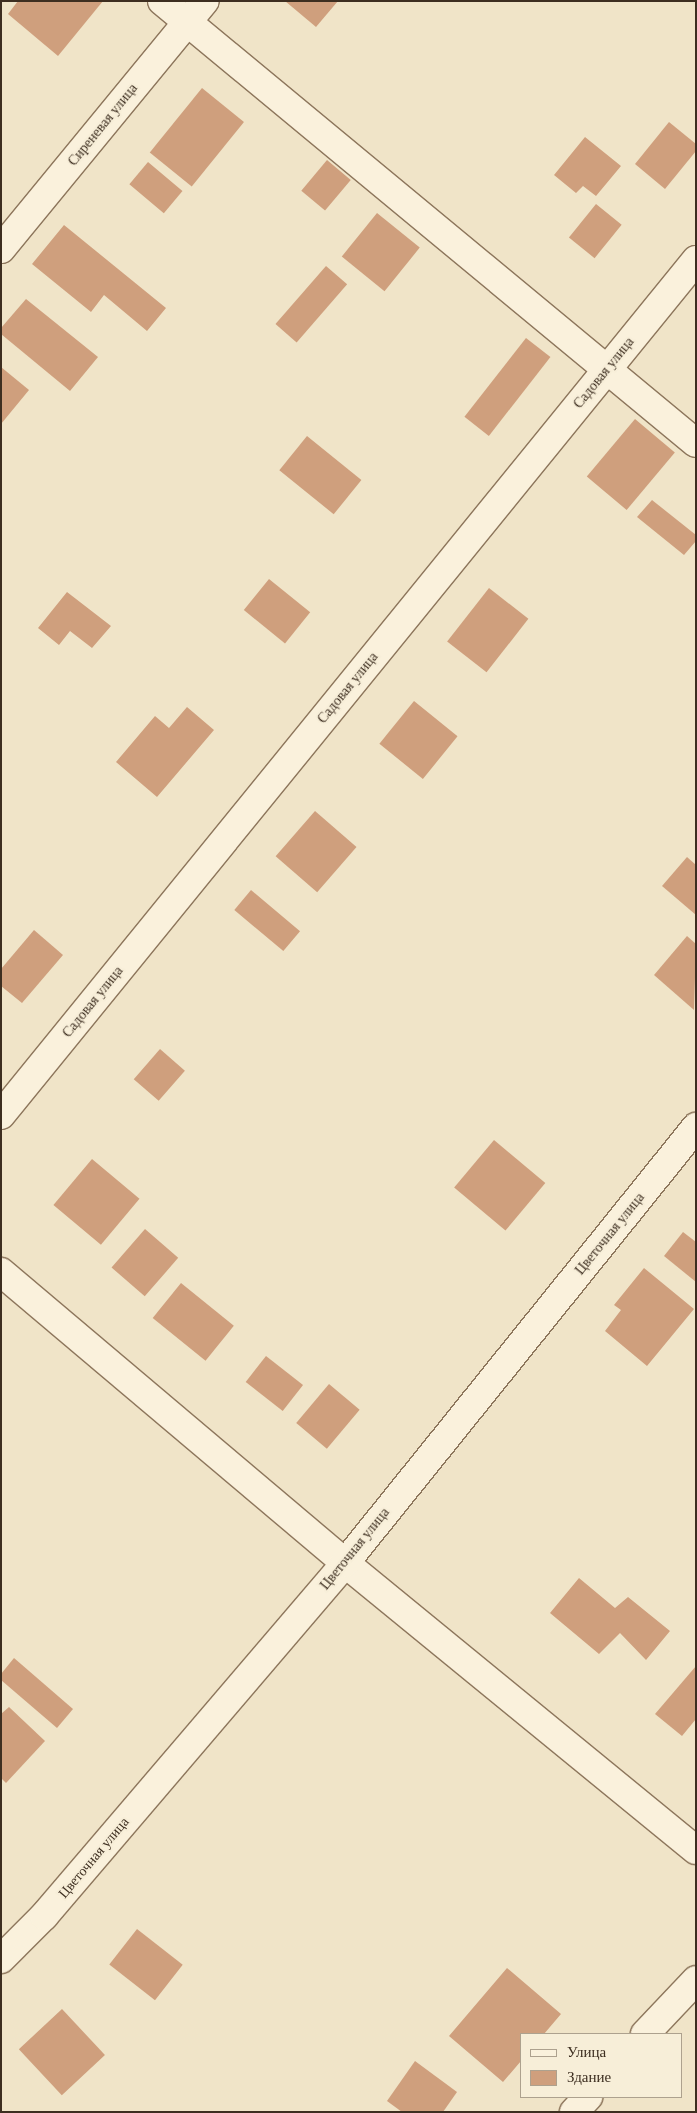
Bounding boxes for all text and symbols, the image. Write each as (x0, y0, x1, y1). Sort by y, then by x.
street label: Сиреневая улица (65, 81, 141, 169)
street label: Садовая улица (570, 334, 638, 412)
street label: Садовая улица (314, 649, 382, 727)
street label: Садовая улица (59, 963, 127, 1041)
street label: Цветочная улица (572, 1190, 648, 1278)
street label: Цветочная улица (317, 1505, 393, 1593)
street label: Цветочная улица (55, 1814, 133, 1902)
legend (520, 2033, 682, 2098)
text: Улица (567, 2044, 606, 2060)
text: Здание (567, 2069, 611, 2085)

